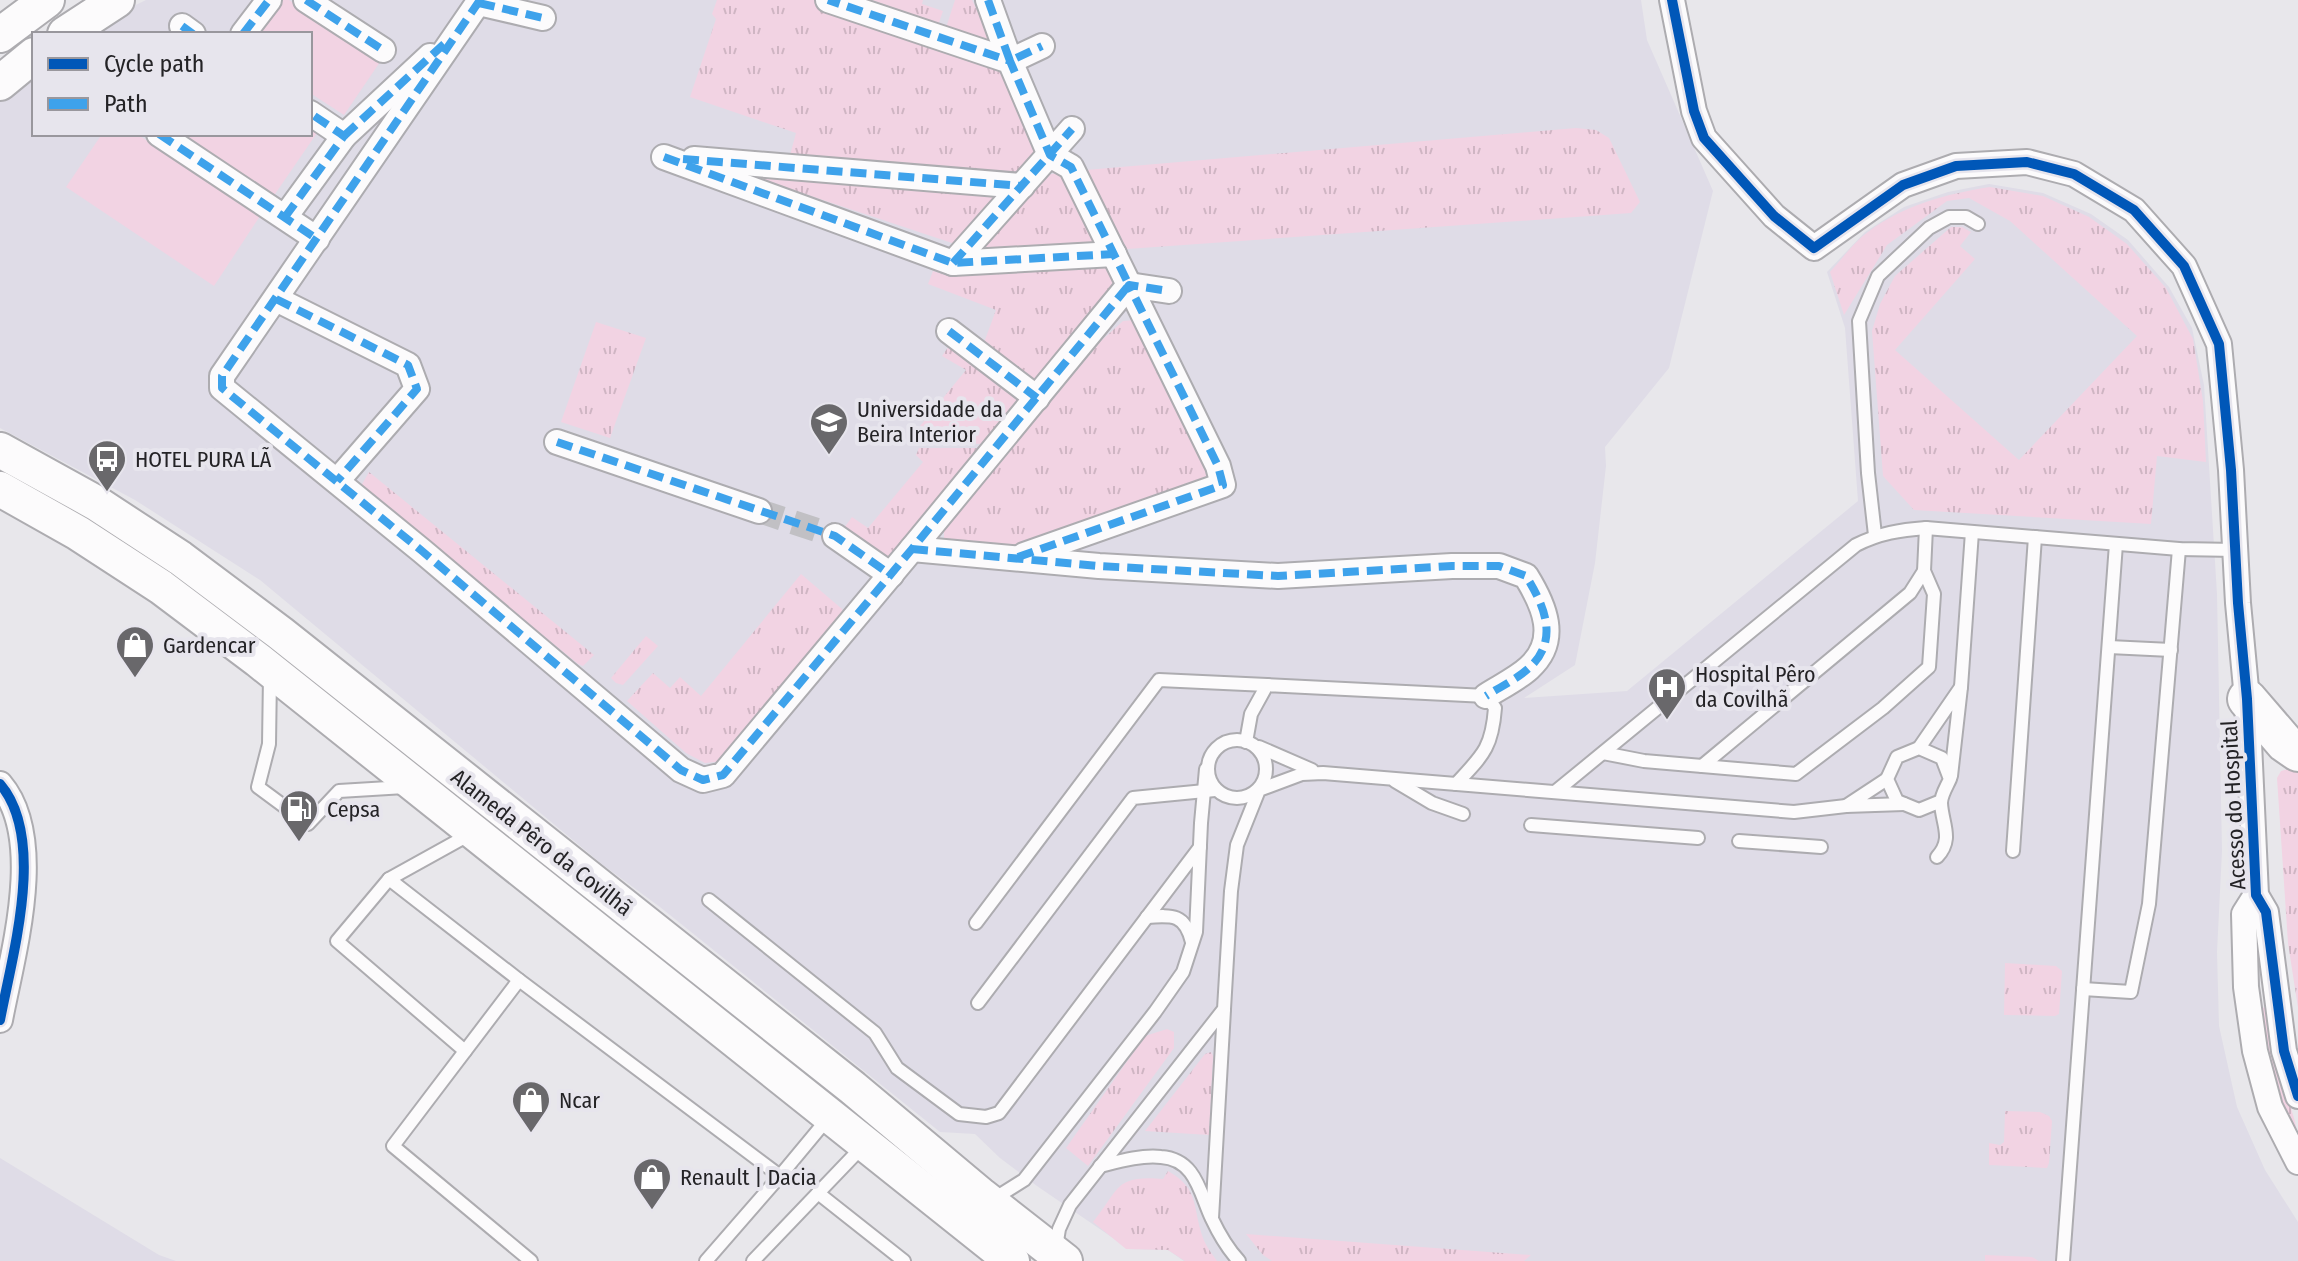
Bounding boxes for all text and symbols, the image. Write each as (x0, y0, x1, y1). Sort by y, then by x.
legend (32, 32, 312, 136)
text: Cycle path (104, 50, 204, 78)
text: Path (104, 90, 148, 118)
place label: Universidade da Beira Interior (857, 396, 1003, 448)
school or university icon: Universidade da Beira Interior (808, 401, 850, 456)
bus stop icon: HOTEL PURA LÃ (86, 438, 128, 493)
place label: HOTEL PURA LÃ (135, 446, 272, 473)
shop icon: Gardencar (114, 624, 156, 679)
place label: Gardencar (163, 632, 256, 659)
place label: Hospital Pêro da Covilhã (1695, 661, 1815, 713)
hospital icon: Hospital Pêro da Covilhã (1646, 666, 1688, 721)
street label: Acesso do Hospital (2216, 719, 2251, 891)
street label: Alameda Pêro da Covilhã (446, 763, 638, 922)
fuel station icon: Cepsa (278, 788, 320, 843)
place label: Cepsa (327, 796, 380, 823)
shop icon: Ncar (510, 1079, 552, 1134)
place label: Ncar (559, 1087, 600, 1114)
shop icon: Renault | Dacia (631, 1156, 673, 1211)
place label: Renault | Dacia (680, 1164, 817, 1191)

